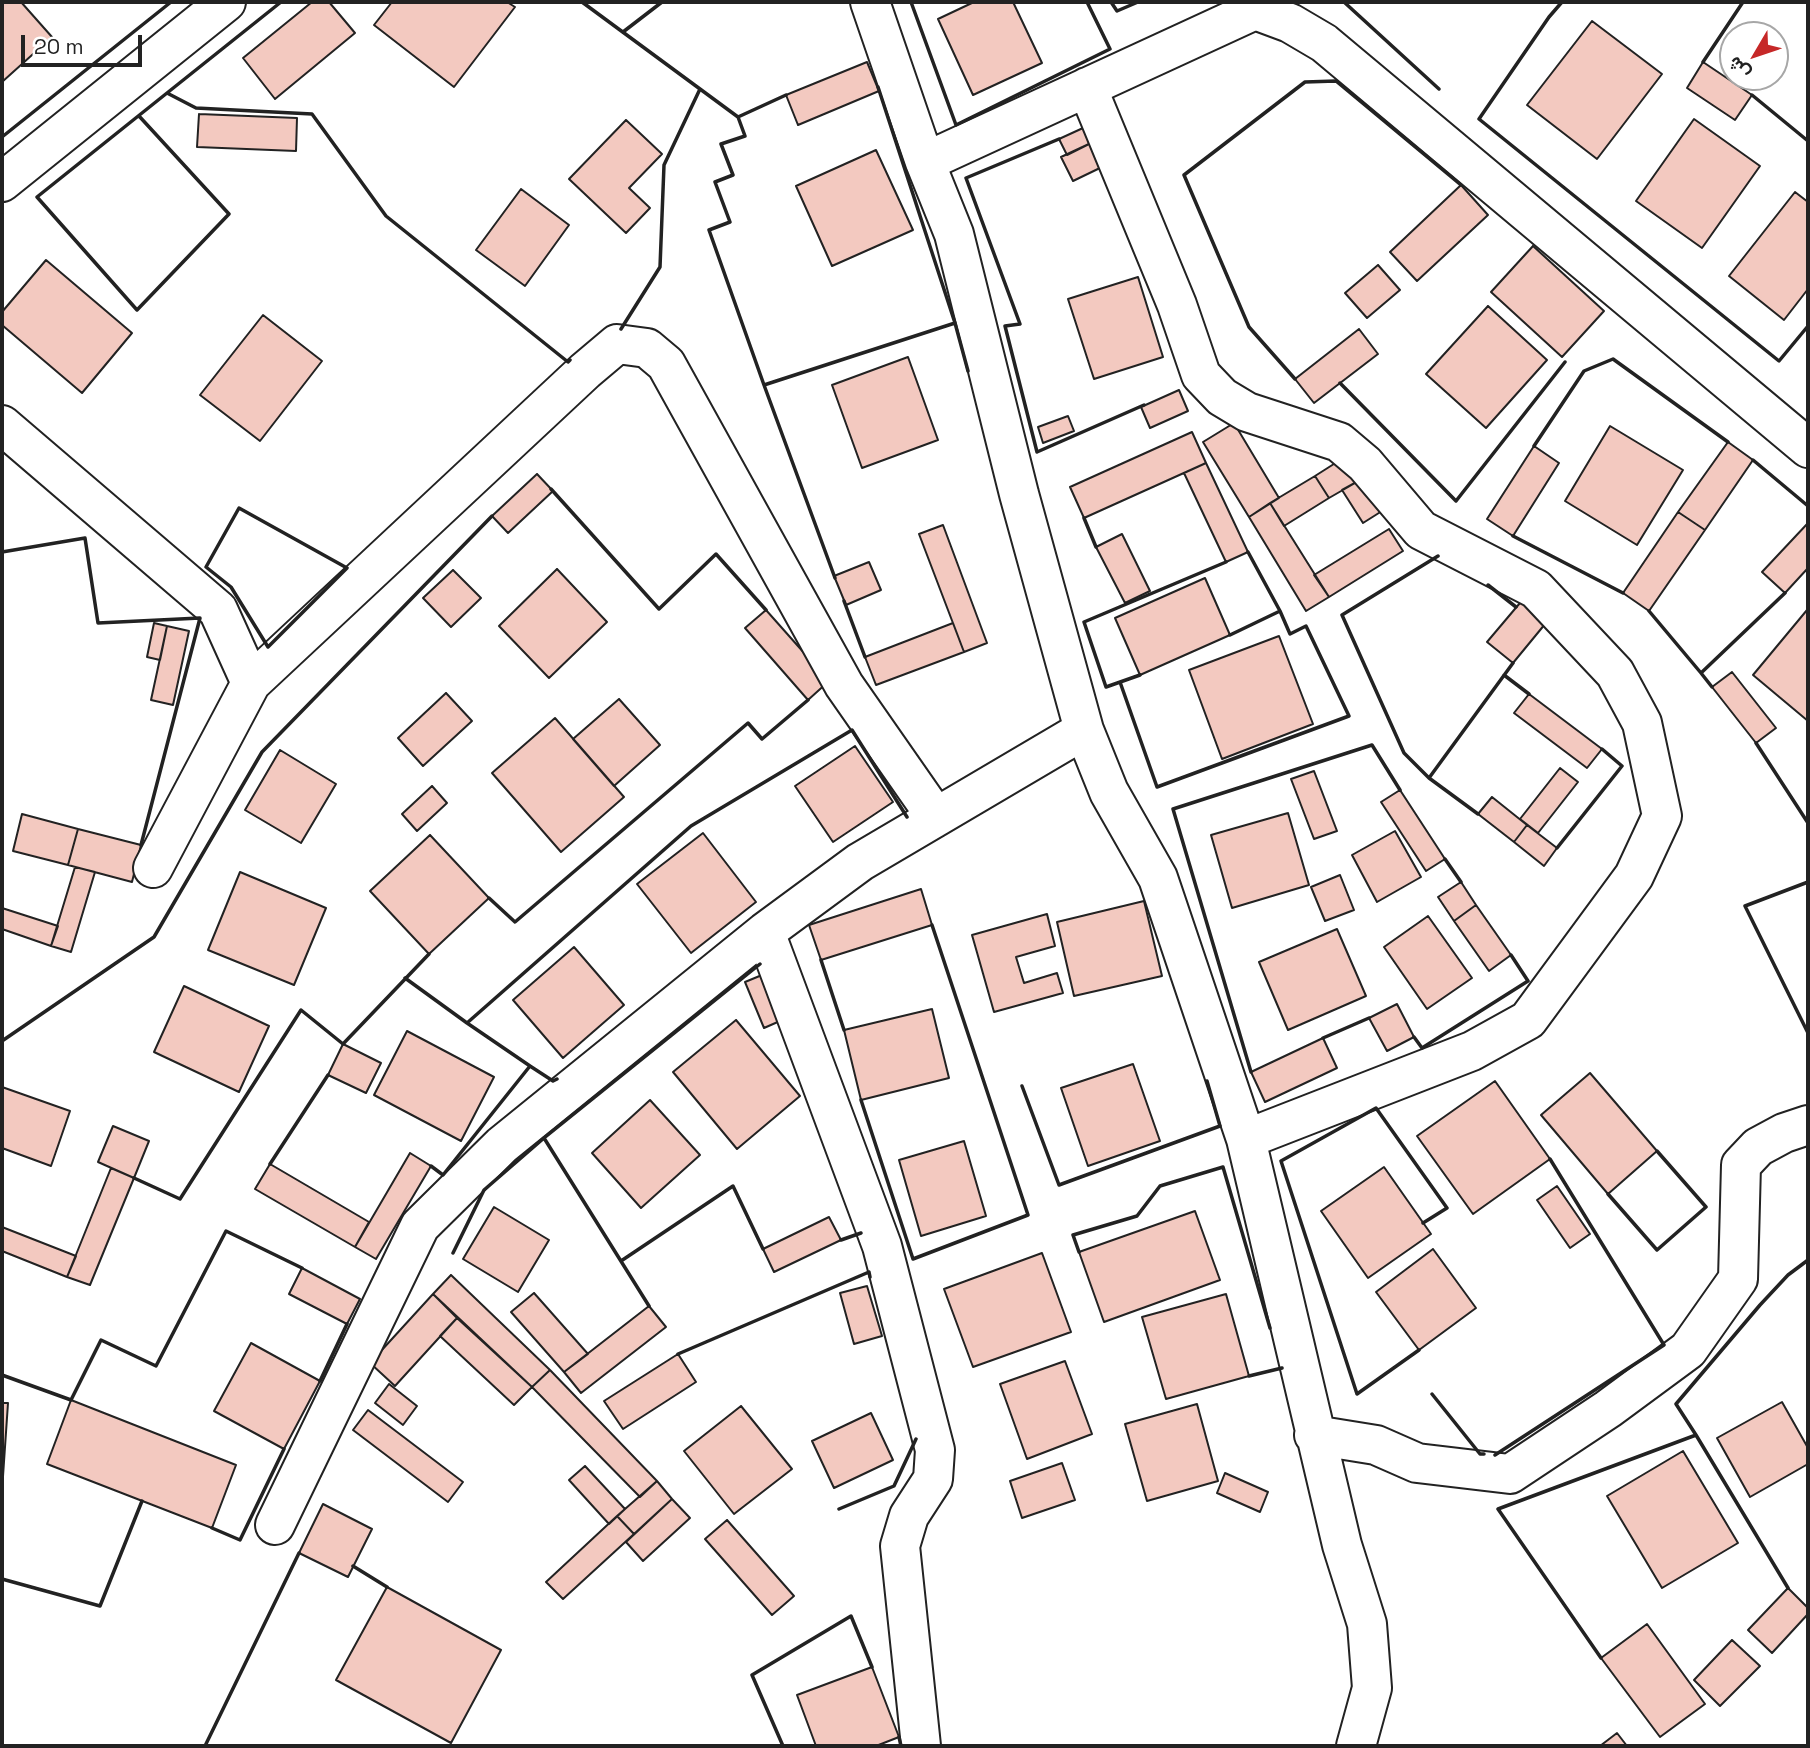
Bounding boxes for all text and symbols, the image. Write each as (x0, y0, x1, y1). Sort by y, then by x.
scale bar (24, 21, 145, 65)
north arrow (1719, 21, 1789, 91)
text: 20 m (34, 33, 84, 60)
text: ش (1722, 52, 1756, 85)

